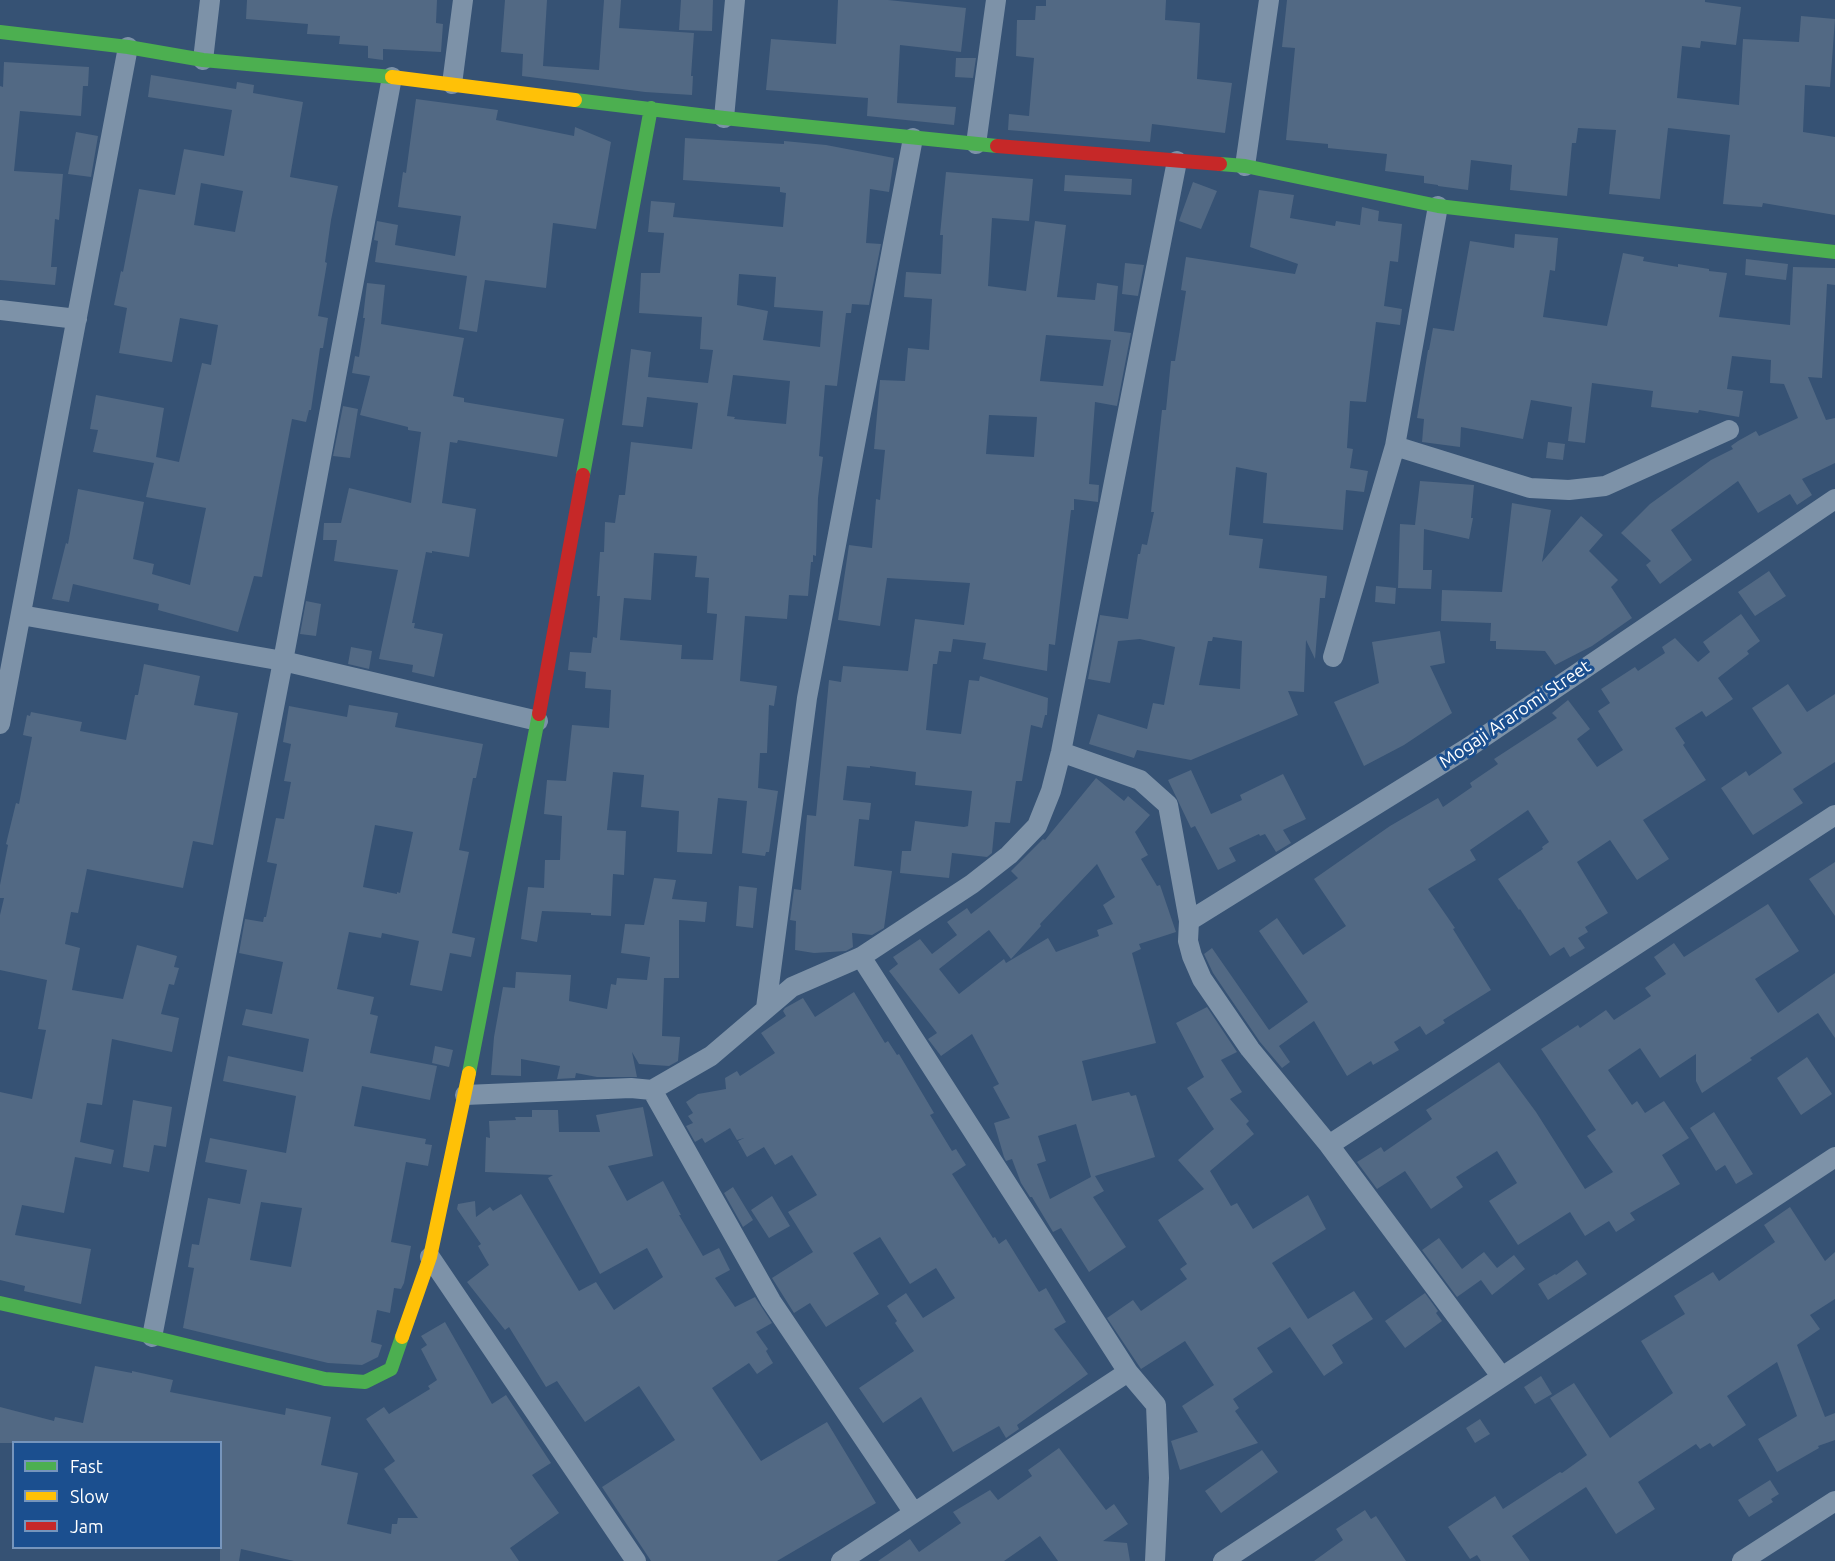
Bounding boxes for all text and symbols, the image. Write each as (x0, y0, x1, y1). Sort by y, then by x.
street label: Mogaji Araromi Street (1435, 655, 1595, 773)
legend (12, 1441, 222, 1549)
text: Fast (70, 1456, 103, 1476)
text: Slow (70, 1486, 109, 1506)
text: Jam (70, 1516, 104, 1536)

